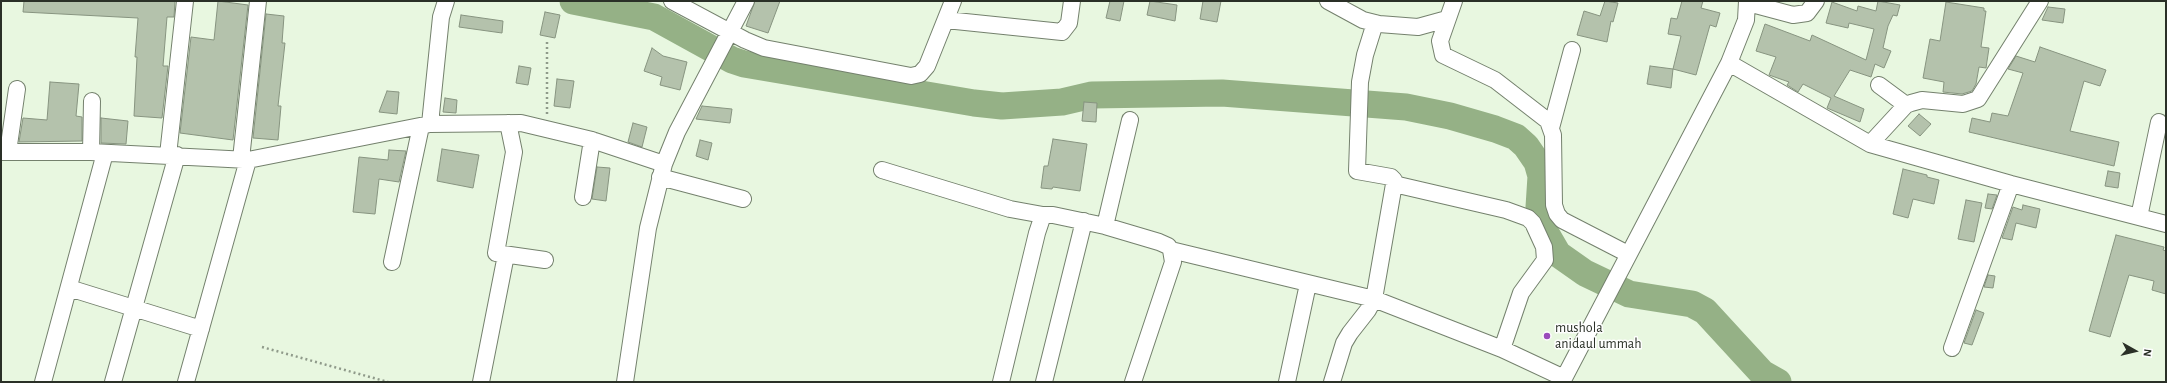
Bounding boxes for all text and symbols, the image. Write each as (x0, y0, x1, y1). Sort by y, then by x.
place label: mushola anidaul ummah (1555, 320, 1642, 352)
marker: mushola anidaul ummah (1542, 331, 1552, 341)
north arrow (2115, 331, 2155, 371)
text: N (2141, 348, 2153, 357)

